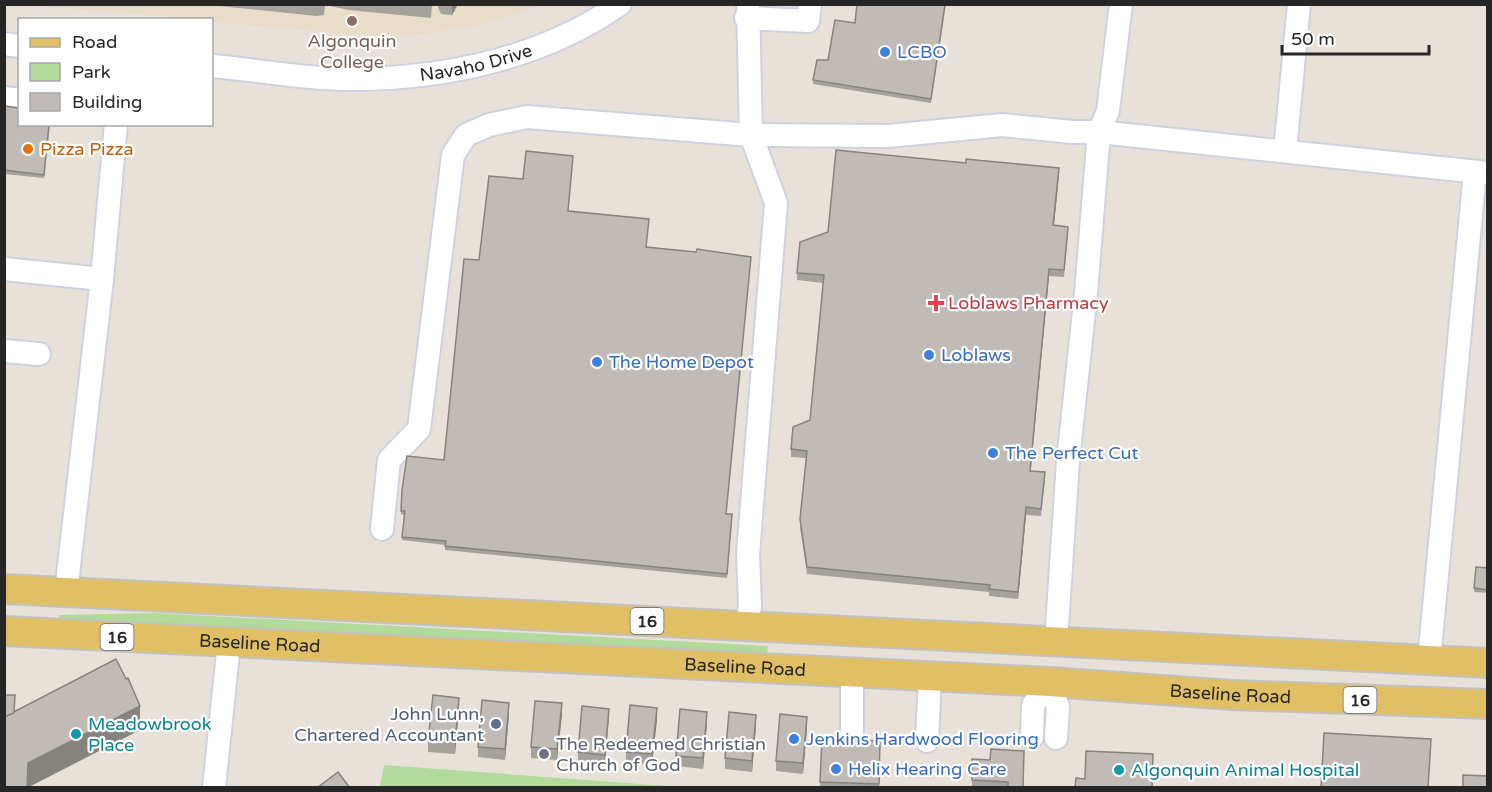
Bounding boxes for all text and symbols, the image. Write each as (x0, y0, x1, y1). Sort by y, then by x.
marker: Algonquin College (345, 14, 359, 28)
legend (18, 18, 213, 126)
scale bar (1282, 18, 1429, 56)
text: 50 m (1291, 28, 1335, 50)
place label: Algonquin College (308, 30, 396, 73)
text: Road (72, 31, 117, 53)
street label: Navaho Drive (418, 39, 535, 86)
place label: LCBO (897, 41, 947, 63)
marker: LCBO (878, 45, 892, 59)
text: Park (72, 61, 111, 83)
text: Building (72, 91, 142, 113)
place label: Pizza Pizza (40, 138, 134, 160)
marker: Pizza Pizza (21, 142, 35, 156)
place label: Loblaws Pharmacy (948, 292, 1109, 314)
marker: Loblaws Pharmacy (929, 296, 943, 310)
place label: Loblaws (941, 344, 1011, 366)
marker: Loblaws (922, 348, 936, 362)
place label: The Home Depot (609, 351, 754, 373)
marker: The Home Depot (590, 355, 604, 369)
place label: The Perfect Cut (1005, 442, 1139, 464)
marker: The Perfect Cut (986, 446, 1000, 460)
road number: 16 (630, 608, 664, 634)
road number: 16 (100, 624, 134, 650)
street label: Baseline Road (198, 630, 321, 657)
street label: Baseline Road (684, 653, 806, 681)
street label: Baseline Road (1169, 680, 1291, 708)
road number: 16 (1344, 687, 1376, 713)
place label: John Lunn, Chartered Accountant (294, 703, 484, 746)
place label: Meadowbrook Place (88, 713, 212, 756)
marker: John Lunn, Chartered Accountant (489, 717, 503, 731)
marker: Meadowbrook Place (69, 727, 83, 741)
place label: Jenkins Hardwood Flooring (806, 728, 1039, 750)
marker: Jenkins Hardwood Flooring (787, 732, 801, 746)
place label: The Redeemed Christian Church of God (556, 733, 766, 776)
marker: The Redeemed Christian Church of God (537, 747, 551, 761)
place label: Helix Hearing Care (848, 758, 1006, 780)
place label: Algonquin Animal Hospital (1131, 759, 1359, 781)
marker: Helix Hearing Care (829, 762, 843, 776)
marker: Algonquin Animal Hospital (1112, 763, 1126, 777)

